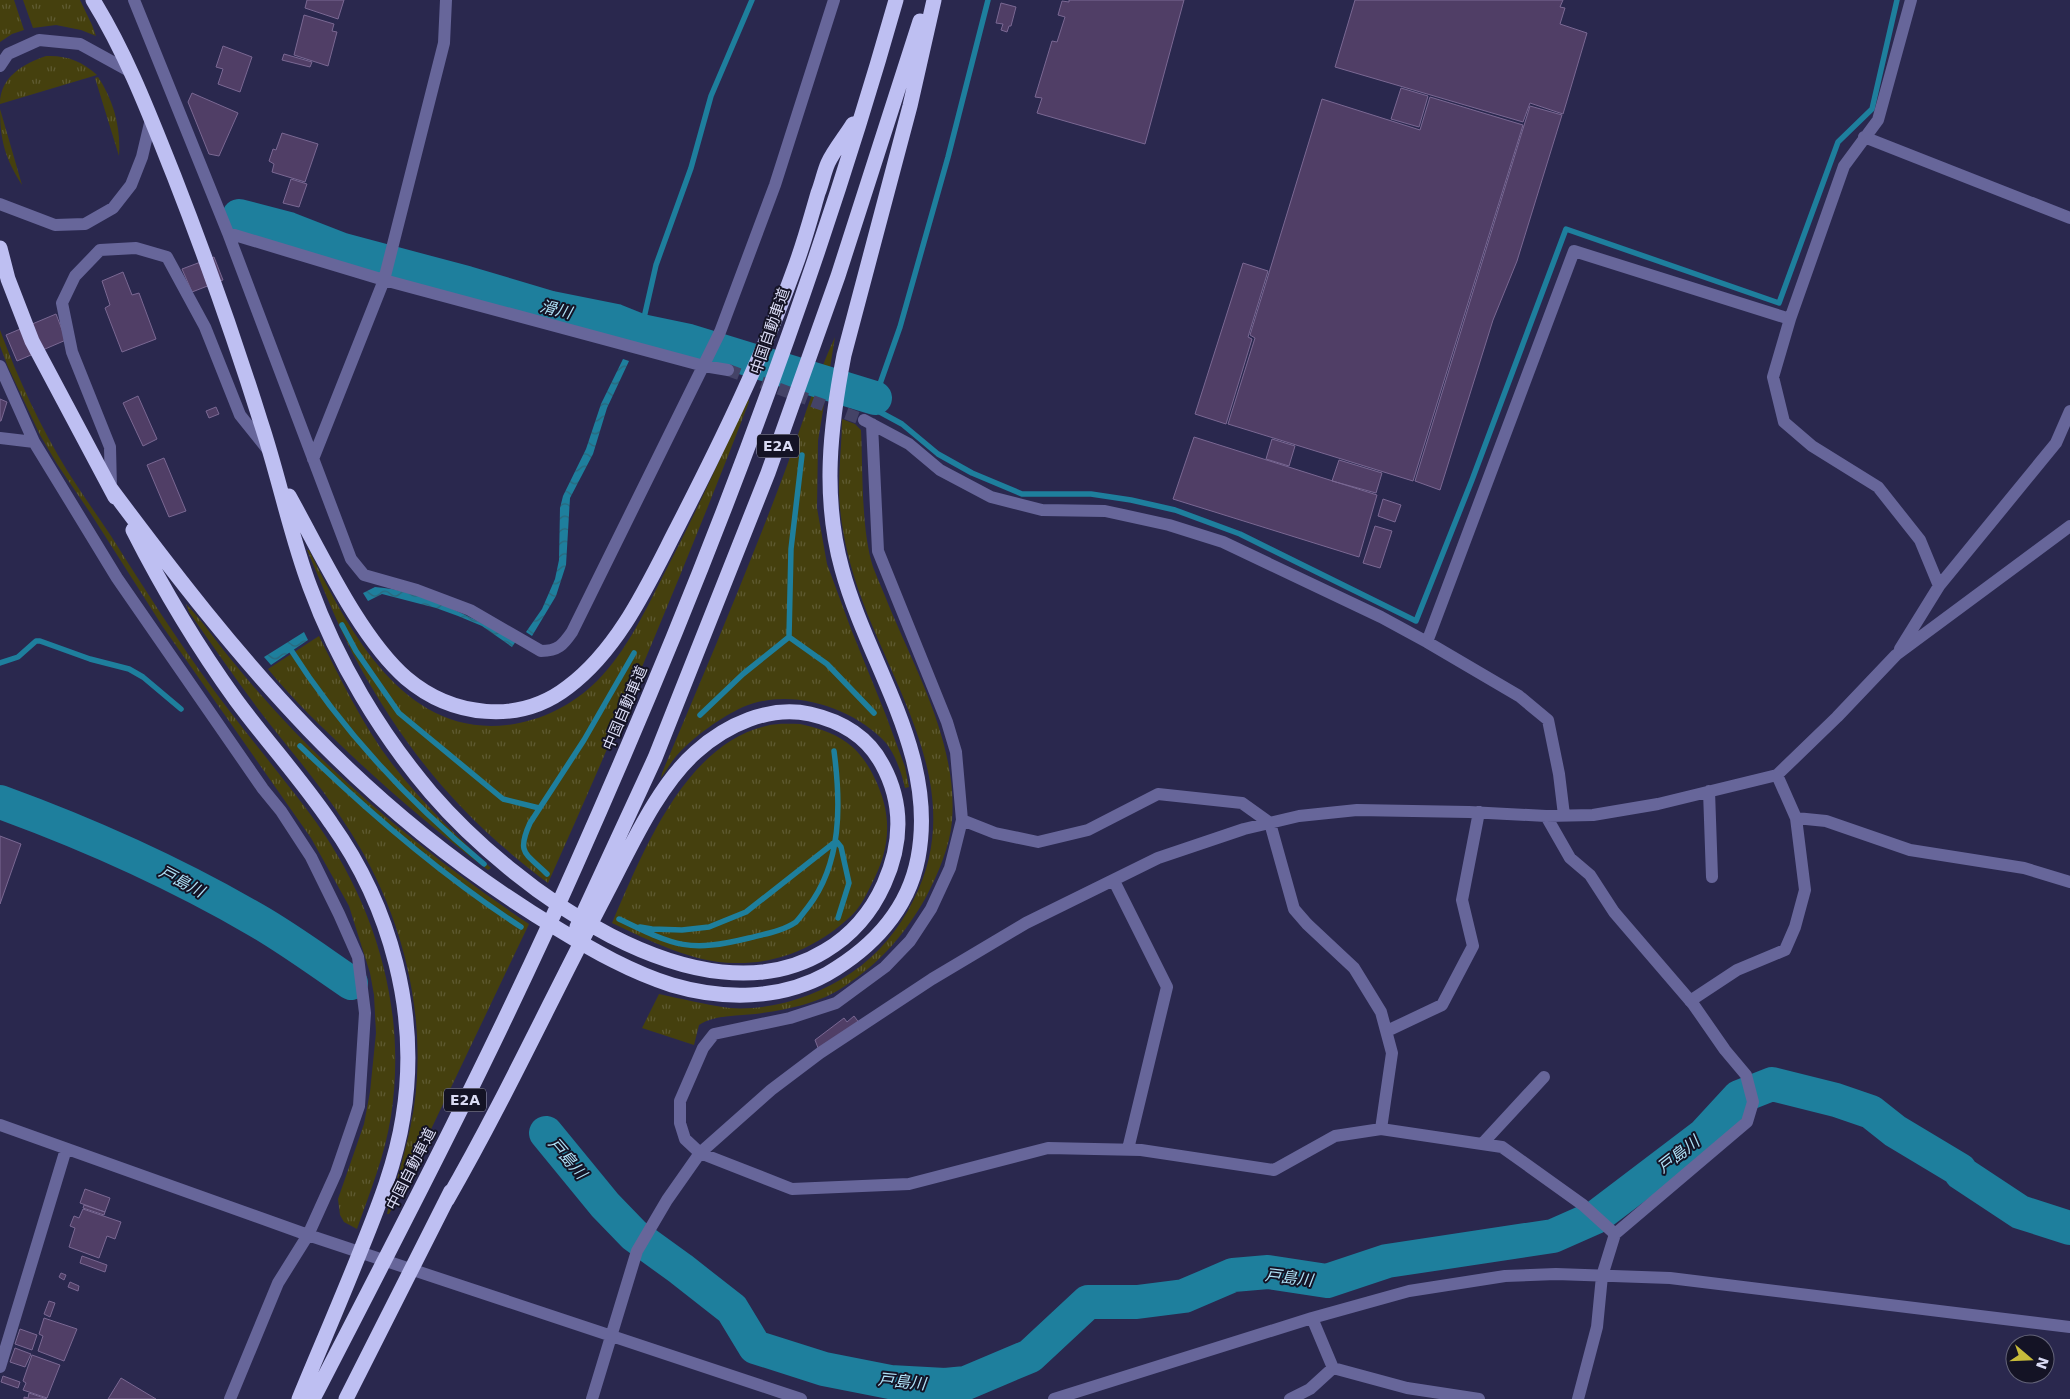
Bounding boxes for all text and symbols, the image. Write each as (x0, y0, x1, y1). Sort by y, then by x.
street label: 中国自動車道 (747, 286, 793, 376)
water label: 滑川 (538, 296, 576, 323)
road number: E2A (757, 434, 799, 458)
street label: 中国自動車道 (599, 663, 651, 753)
water label: 戸島川 (156, 862, 209, 902)
road number: E2A (444, 1088, 486, 1112)
street label: 中国自動車道 (383, 1125, 439, 1213)
water label: 戸島川 (1654, 1131, 1705, 1177)
water label: 戸島川 (545, 1134, 592, 1184)
water label: 戸島川 (1264, 1265, 1316, 1290)
north arrow (2005, 1334, 2055, 1384)
text: N (2033, 1355, 2052, 1371)
water label: 戸島川 (877, 1370, 929, 1394)

